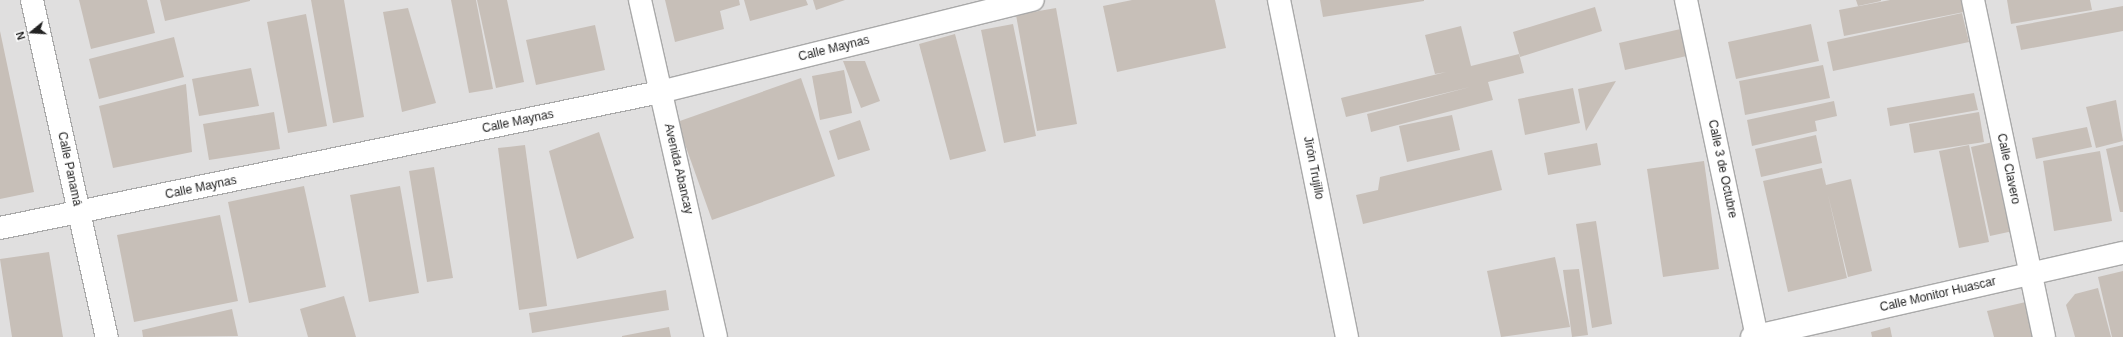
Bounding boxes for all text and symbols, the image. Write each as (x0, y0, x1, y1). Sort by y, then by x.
north arrow (12, 12, 52, 52)
text: N (14, 30, 28, 41)
street label: Calle Maynas (797, 33, 871, 65)
street label: Calle Maynas (481, 107, 555, 137)
street label: Calle 3 de Octubre (1705, 119, 1739, 219)
street label: Avenida Abancay (661, 122, 695, 216)
street label: Calle Panamá (54, 131, 84, 207)
street label: Calle Clavero (1993, 132, 2023, 206)
street label: Jirón Trujillo (1300, 135, 1326, 201)
street label: Calle Maynas (164, 173, 238, 203)
street label: Calle Monitor Huascar (1879, 275, 1997, 315)

